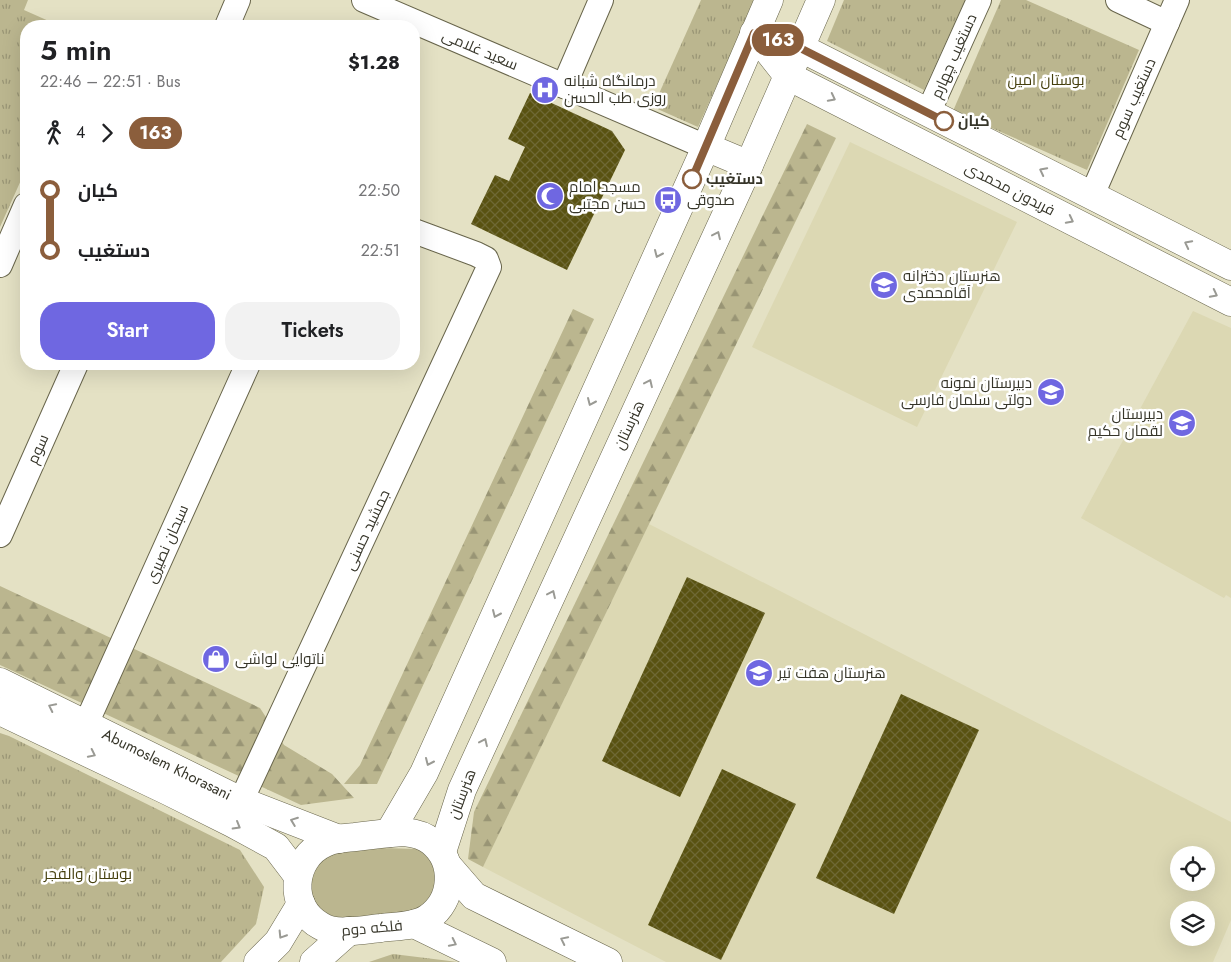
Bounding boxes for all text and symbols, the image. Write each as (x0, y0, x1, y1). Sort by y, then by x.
street label: دستغیب چهارم (925, 10, 983, 102)
street label: سعید غلامی (439, 24, 521, 76)
line badge: 163 (749, 24, 807, 56)
text: 163 (762, 27, 794, 53)
text: 5 min (40, 30, 112, 71)
text: $1.28 (348, 49, 400, 76)
street label: دستغیب سوم (1107, 55, 1161, 141)
park label: بوستان امین (1008, 69, 1084, 91)
text: 22:46 – 22:51 · Bus (40, 70, 180, 93)
place label: درمانگاه شبانه روزی طب الحسن (564, 70, 666, 109)
hospital icon: درمانگاه شبانه روزی طب الحسن (530, 75, 560, 105)
one-way arrow (826, 92, 835, 102)
place label: کیان (958, 110, 990, 132)
marker: کیان (934, 111, 954, 131)
icon: walk (40, 119, 68, 147)
icon: forward (93, 119, 121, 147)
text: 163 (139, 120, 172, 146)
text: 4 (76, 121, 85, 144)
street label: فریدون محمدی (961, 157, 1059, 221)
one-way arrow (1039, 167, 1048, 177)
place label: دستغیب (706, 168, 763, 190)
marker: دستغیب (682, 169, 702, 189)
place label: مسجد امام حسن مجتبی (569, 176, 646, 215)
text: کیان (78, 177, 118, 204)
text: 22:50 (358, 179, 400, 202)
mosque icon: مسجد امام حسن مجتبی (535, 181, 565, 211)
bus stop icon: صدوقی (653, 185, 683, 215)
place label: صدوقی (687, 189, 735, 211)
one-way arrow (1065, 214, 1074, 224)
one-way arrow (711, 231, 721, 240)
text: دستغیب (78, 237, 150, 264)
text: 22:51 (361, 239, 400, 262)
one-way arrow (1184, 240, 1193, 250)
one-way arrow (654, 249, 664, 258)
place label: هنرستان دخترانه آقامحمدی (903, 265, 1001, 304)
school or university icon: هنرستان دخترانه آقامحمدی (869, 270, 899, 300)
one-way arrow (1209, 288, 1218, 298)
button: Start (40, 302, 215, 360)
button: Tickets (225, 302, 400, 360)
place label: دبیرستان نمونه دولتی سلمان فارسی (901, 372, 1032, 411)
school or university icon: دبیرستان نمونه دولتی سلمان فارسی (1036, 377, 1066, 407)
one-way arrow (643, 379, 653, 388)
one-way arrow (587, 397, 598, 406)
street label: هنرستان (608, 397, 650, 453)
place label: دبیرستان لقمان حکیم (1088, 403, 1163, 442)
school or university icon: دبیرستان لقمان حکیم (1167, 408, 1197, 438)
street label: سوم (22, 431, 54, 467)
street label: جمشید حسنی (339, 486, 395, 574)
street label: سبحان نصیری (140, 501, 194, 587)
one-way arrow (545, 590, 556, 599)
one-way arrow (492, 609, 502, 618)
shop icon: ناتوایی لواشی (201, 644, 231, 674)
place label: ناتوایی لواشی (235, 648, 324, 670)
school or university icon: هنرستان هفت تیر (744, 658, 774, 688)
place label: هنرستان هفت تیر (777, 662, 886, 684)
one-way arrow (48, 703, 57, 713)
street label: Abumoslem Khorasani (98, 723, 235, 806)
one-way arrow (478, 738, 488, 747)
one-way arrow (86, 748, 95, 758)
one-way arrow (425, 757, 436, 766)
street label: هنرستان (442, 766, 482, 822)
one-way arrow (290, 817, 299, 827)
one-way arrow (232, 819, 241, 829)
map controls (1170, 846, 1215, 946)
button: locate (1170, 846, 1215, 891)
park label: بوستان والفجر (43, 863, 132, 885)
button: layers (1170, 901, 1215, 946)
street label: فلکه دوم (340, 914, 404, 942)
one-way arrow (279, 930, 288, 939)
one-way arrow (560, 936, 569, 947)
one-way arrow (447, 937, 456, 947)

